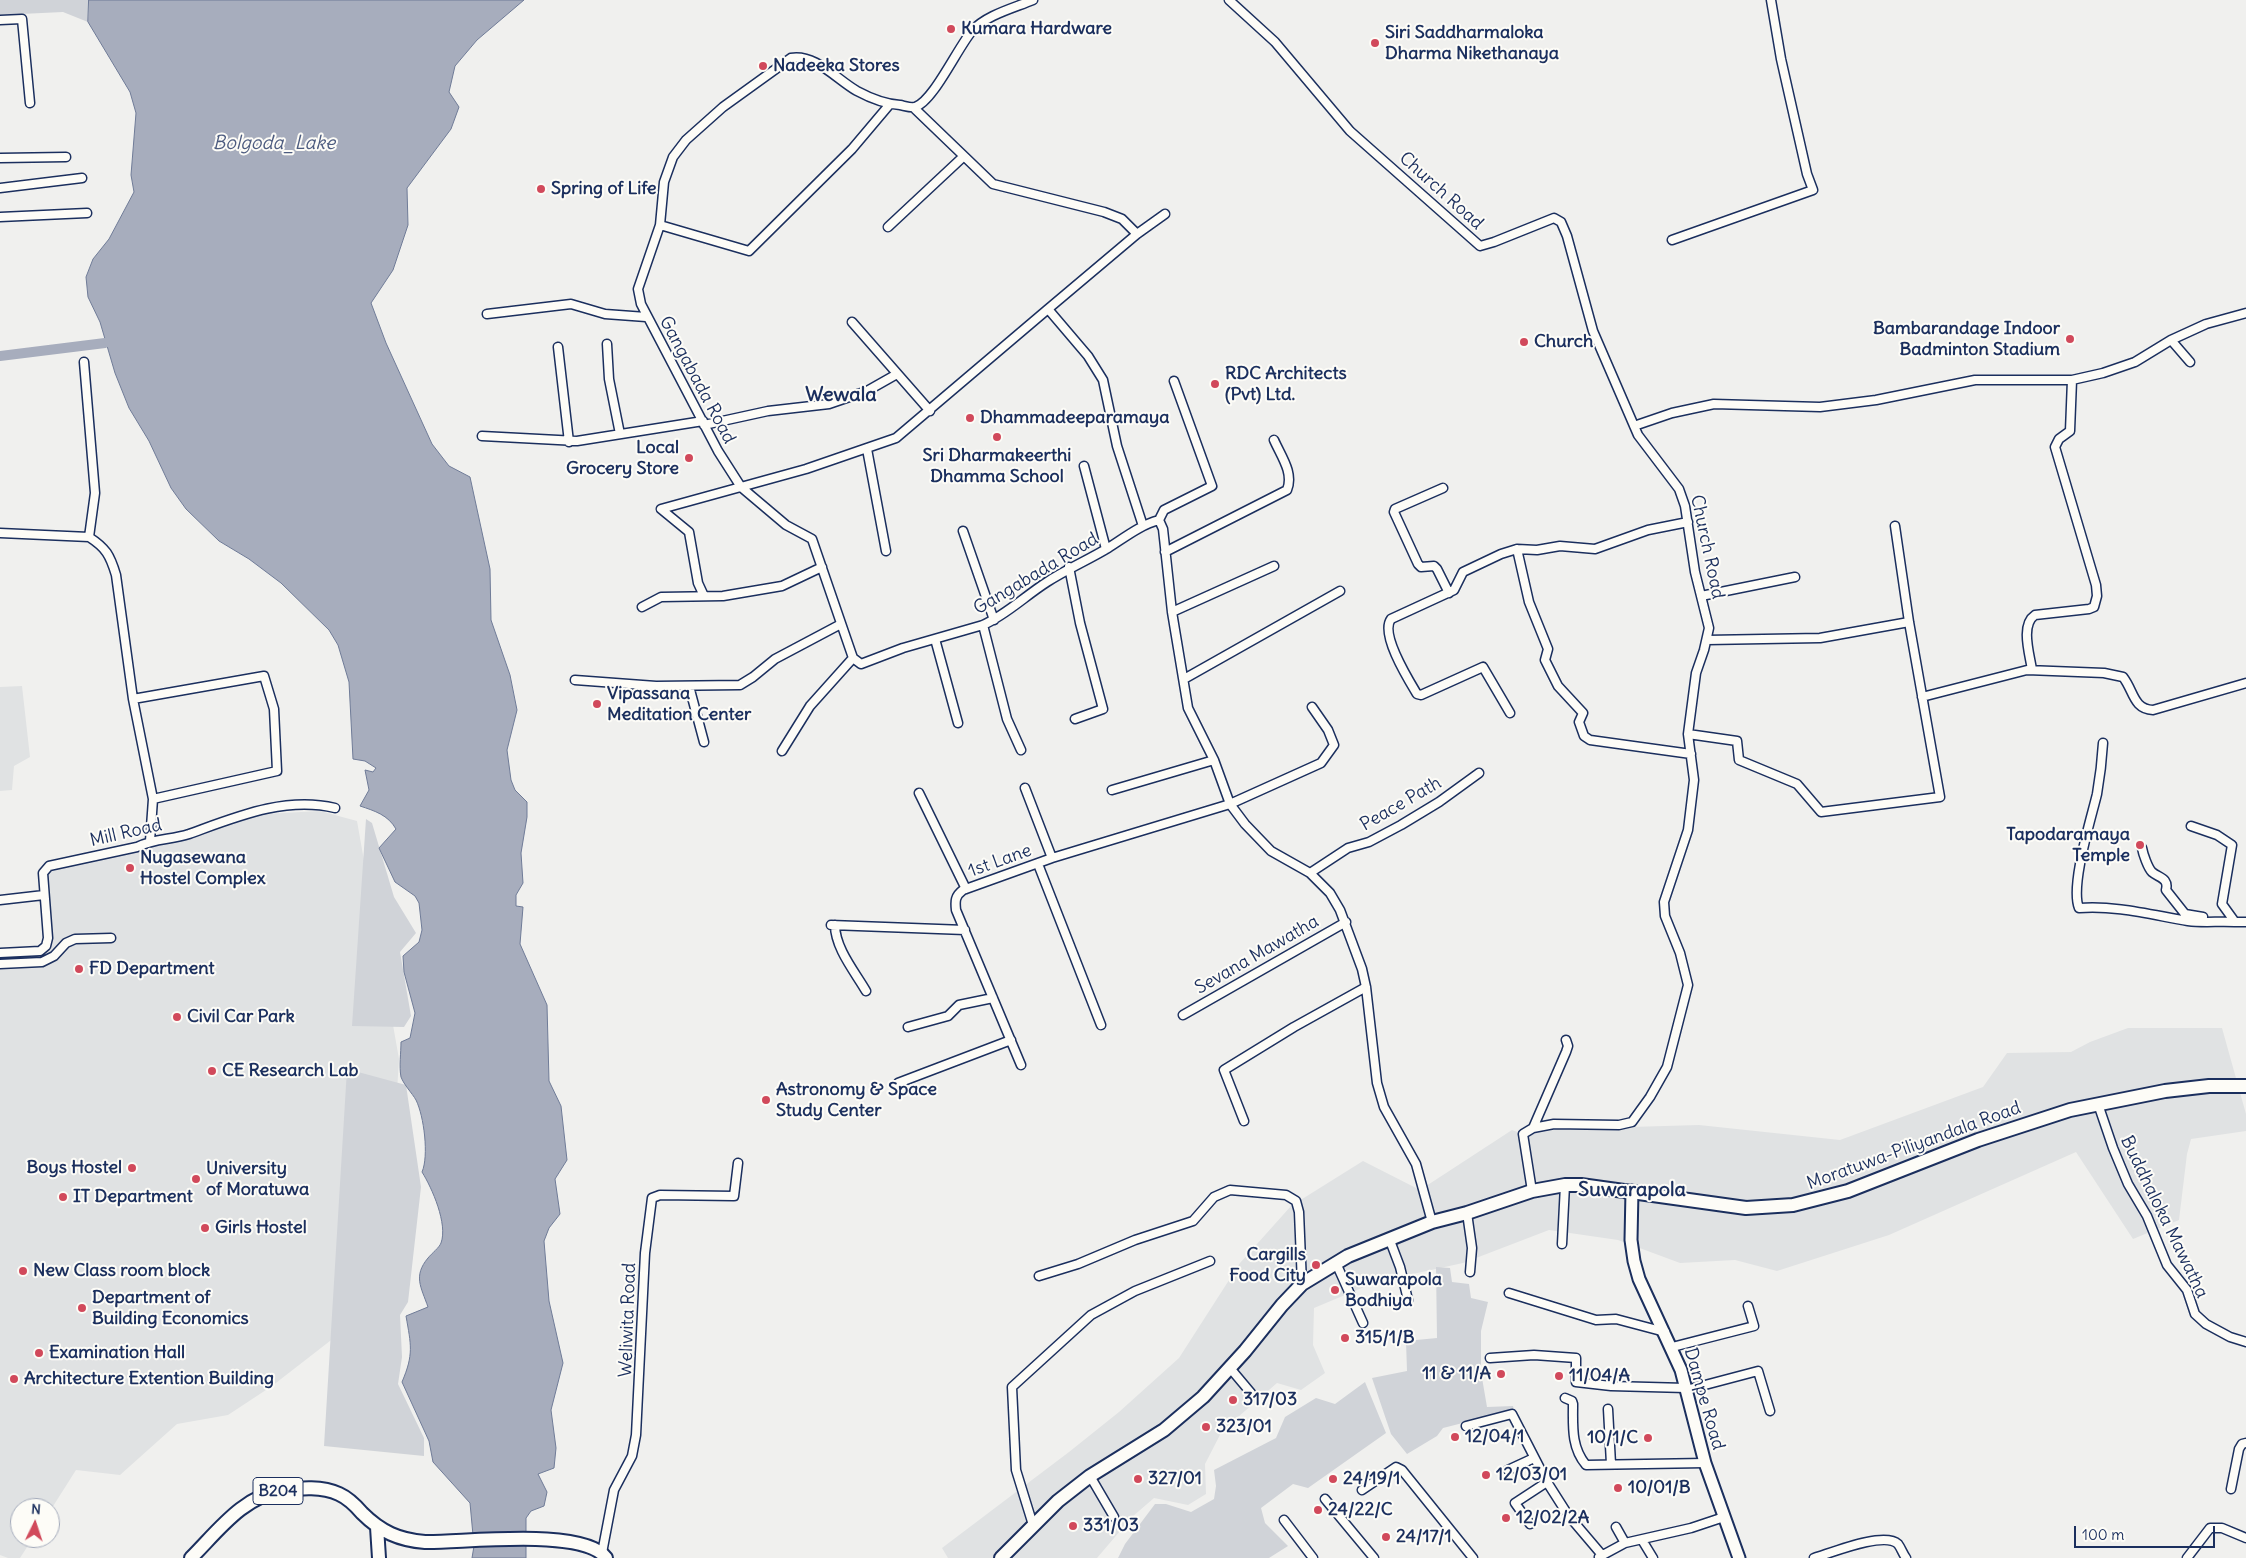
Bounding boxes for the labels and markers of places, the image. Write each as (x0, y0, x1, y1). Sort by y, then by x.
place label: Kumara Hardware (961, 18, 1112, 40)
place label: Siri Saddharmaloka Dharma Nikethanaya (1385, 22, 1559, 64)
marker: Kumara Hardware (945, 23, 957, 35)
marker: Siri Saddharmaloka Dharma Nikethanaya (1369, 37, 1381, 49)
place label: Nadeeka Stores (773, 55, 900, 77)
marker: Nadeeka Stores (757, 60, 769, 72)
place label: Spring of Life (551, 178, 657, 200)
marker: Spring of Life (535, 183, 547, 195)
place label: Bambarandage Indoor Badminton Stadium (1873, 318, 2060, 360)
place label: Church (1534, 331, 1593, 353)
marker: Bambarandage Indoor Badminton Stadium (2064, 333, 2076, 345)
marker: Church (1518, 336, 1530, 348)
place label: RDC Architects (Pvt) Ltd. (1225, 363, 1347, 406)
marker: RDC Architects (Pvt) Ltd. (1209, 378, 1221, 390)
place label: Dhammadeeparamaya (980, 407, 1170, 429)
marker: Dhammadeeparamaya (964, 412, 976, 424)
marker: Sri Dharmakeerthi Dhamma School (991, 431, 1003, 443)
place label: Local Grocery Store (566, 437, 679, 479)
place label: Sri Dharmakeerthi Dhamma School (923, 445, 1071, 488)
marker: Local Grocery Store (683, 452, 695, 464)
place label: Vipassana Meditation Center (607, 683, 751, 726)
marker: Vipassana Meditation Center (591, 698, 603, 710)
place label: Tapodaramaya Temple (2006, 824, 2130, 866)
marker: Tapodaramaya Temple (2134, 839, 2146, 851)
place label: Nugasewana Hostel Complex (140, 847, 266, 890)
marker: Nugasewana Hostel Complex (124, 862, 136, 874)
place label: FD Department (89, 958, 214, 980)
marker: FD Department (73, 963, 85, 975)
place label: Civil Car Park (187, 1006, 295, 1028)
marker: Civil Car Park (171, 1011, 183, 1023)
place label: CE Research Lab (222, 1060, 358, 1082)
marker: CE Research Lab (206, 1065, 218, 1077)
place label: Astronomy & Space Study Center (776, 1079, 937, 1122)
marker: Astronomy & Space Study Center (760, 1094, 772, 1106)
place label: Boys Hostel (27, 1157, 122, 1179)
place label: University of Moratuwa (206, 1158, 309, 1200)
marker: Boys Hostel (126, 1162, 138, 1174)
marker: University of Moratuwa (190, 1173, 202, 1185)
place label: IT Department (73, 1186, 193, 1208)
marker: IT Department (57, 1191, 69, 1203)
place label: Girls Hostel (215, 1217, 307, 1239)
marker: Girls Hostel (199, 1222, 211, 1234)
place label: Cargills Food City (1229, 1244, 1306, 1286)
marker: Cargills Food City (1310, 1259, 1322, 1271)
place label: New Class room block (33, 1260, 210, 1282)
marker: New Class room block (17, 1265, 29, 1277)
place label: Suwarapola Bodhiya (1345, 1269, 1442, 1312)
marker: Suwarapola Bodhiya (1329, 1284, 1341, 1296)
place label: Department of Building Economics (92, 1287, 249, 1330)
marker: Department of Building Economics (76, 1302, 88, 1314)
place label: 315/1/B (1355, 1327, 1415, 1349)
marker: 315/1/B (1339, 1332, 1351, 1344)
place label: Examination Hall (49, 1342, 185, 1364)
marker: Examination Hall (33, 1347, 45, 1359)
place label: 11 & 11/A (1422, 1363, 1491, 1385)
place label: 11/04/A (1569, 1365, 1630, 1387)
place label: Architecture Extention Building (24, 1368, 274, 1390)
marker: 11 & 11/A (1495, 1368, 1507, 1380)
marker: 11/04/A (1553, 1370, 1565, 1382)
marker: Architecture Extention Building (8, 1373, 20, 1385)
place label: 317/03 (1243, 1389, 1297, 1411)
marker: 317/03 (1227, 1394, 1239, 1406)
place label: 323/01 (1216, 1416, 1272, 1438)
marker: 323/01 (1200, 1421, 1212, 1433)
place label: 12/04/1 (1465, 1426, 1524, 1448)
place label: 10/1/C (1587, 1427, 1638, 1449)
marker: 12/04/1 (1449, 1431, 1461, 1443)
marker: 10/1/C (1642, 1432, 1654, 1444)
place label: 12/03/01 (1496, 1464, 1567, 1486)
place label: 327/01 (1148, 1468, 1202, 1490)
place label: 24/19/1 (1343, 1468, 1400, 1490)
marker: 12/03/01 (1480, 1469, 1492, 1481)
marker: 327/01 (1132, 1473, 1144, 1485)
marker: 24/19/1 (1327, 1473, 1339, 1485)
place label: 10/01/B (1628, 1477, 1691, 1499)
marker: 10/01/B (1612, 1482, 1624, 1494)
place label: 24/22/C (1328, 1499, 1393, 1521)
marker: 24/22/C (1312, 1504, 1324, 1516)
place label: 12/02/2A (1516, 1507, 1589, 1529)
marker: 12/02/2A (1500, 1512, 1512, 1524)
place label: 331/03 (1083, 1515, 1139, 1537)
marker: 331/03 (1067, 1520, 1079, 1532)
place label: 24/17/1 (1396, 1526, 1452, 1548)
marker: 24/17/1 (1380, 1531, 1392, 1543)

